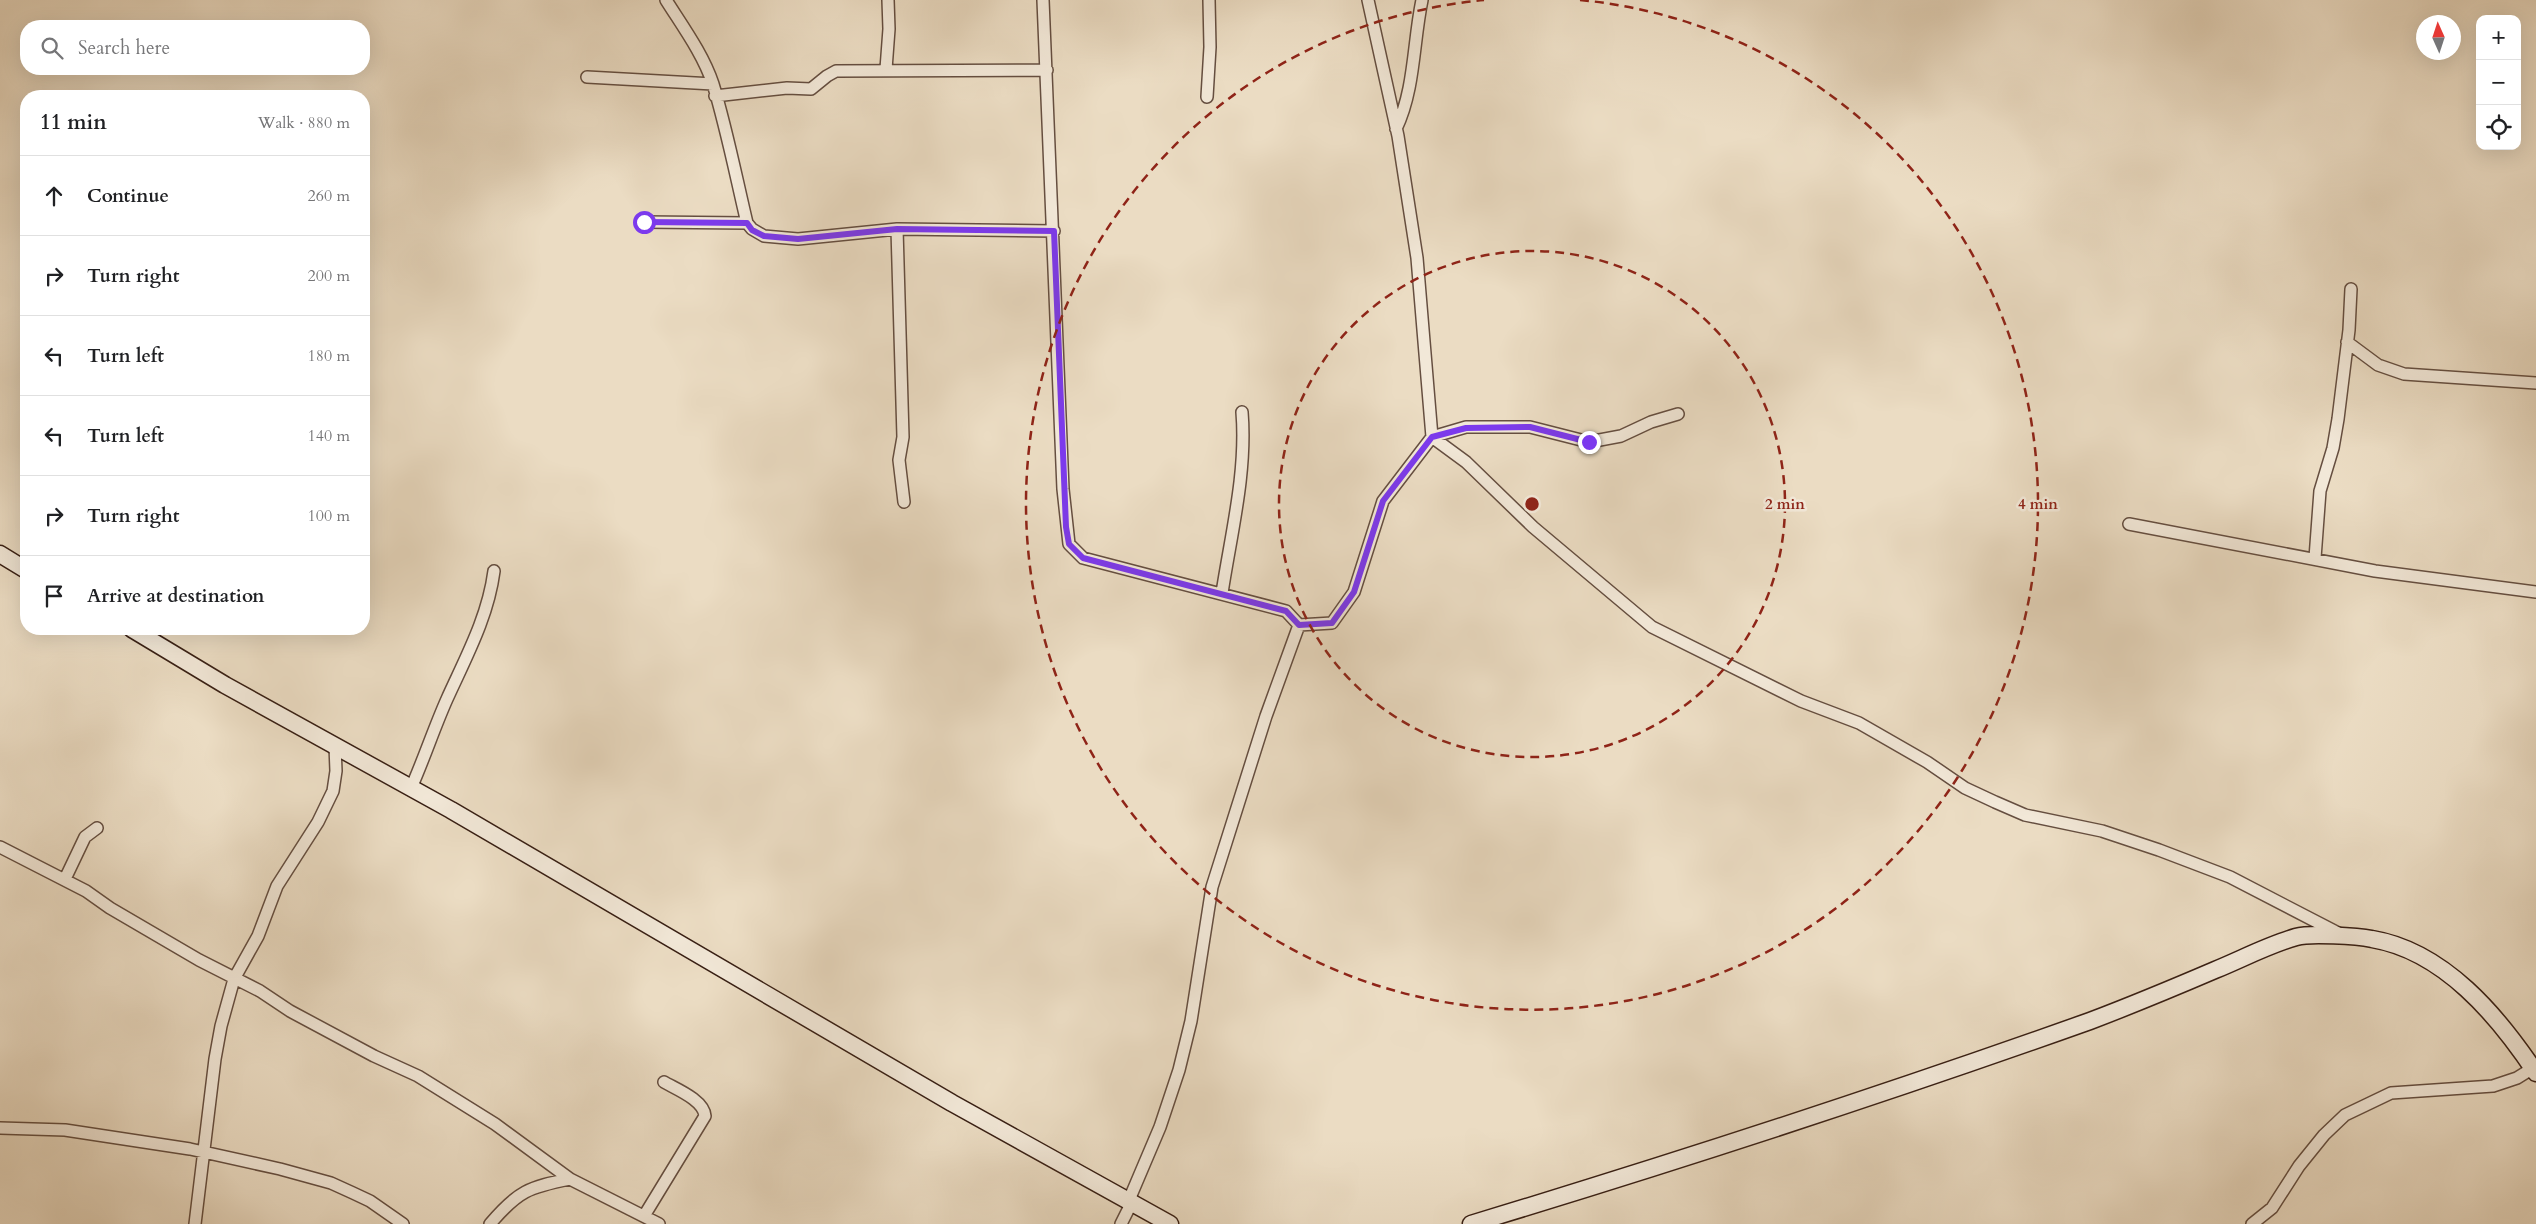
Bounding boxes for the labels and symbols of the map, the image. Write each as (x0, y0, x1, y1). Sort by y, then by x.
north arrow (2416, 15, 2461, 60)
route start (633, 211, 656, 234)
route end (1578, 431, 1601, 454)
text: 2 min (1765, 494, 1805, 514)
text: 4 min (2018, 494, 2058, 514)
centre of rings (1523, 495, 1541, 513)

